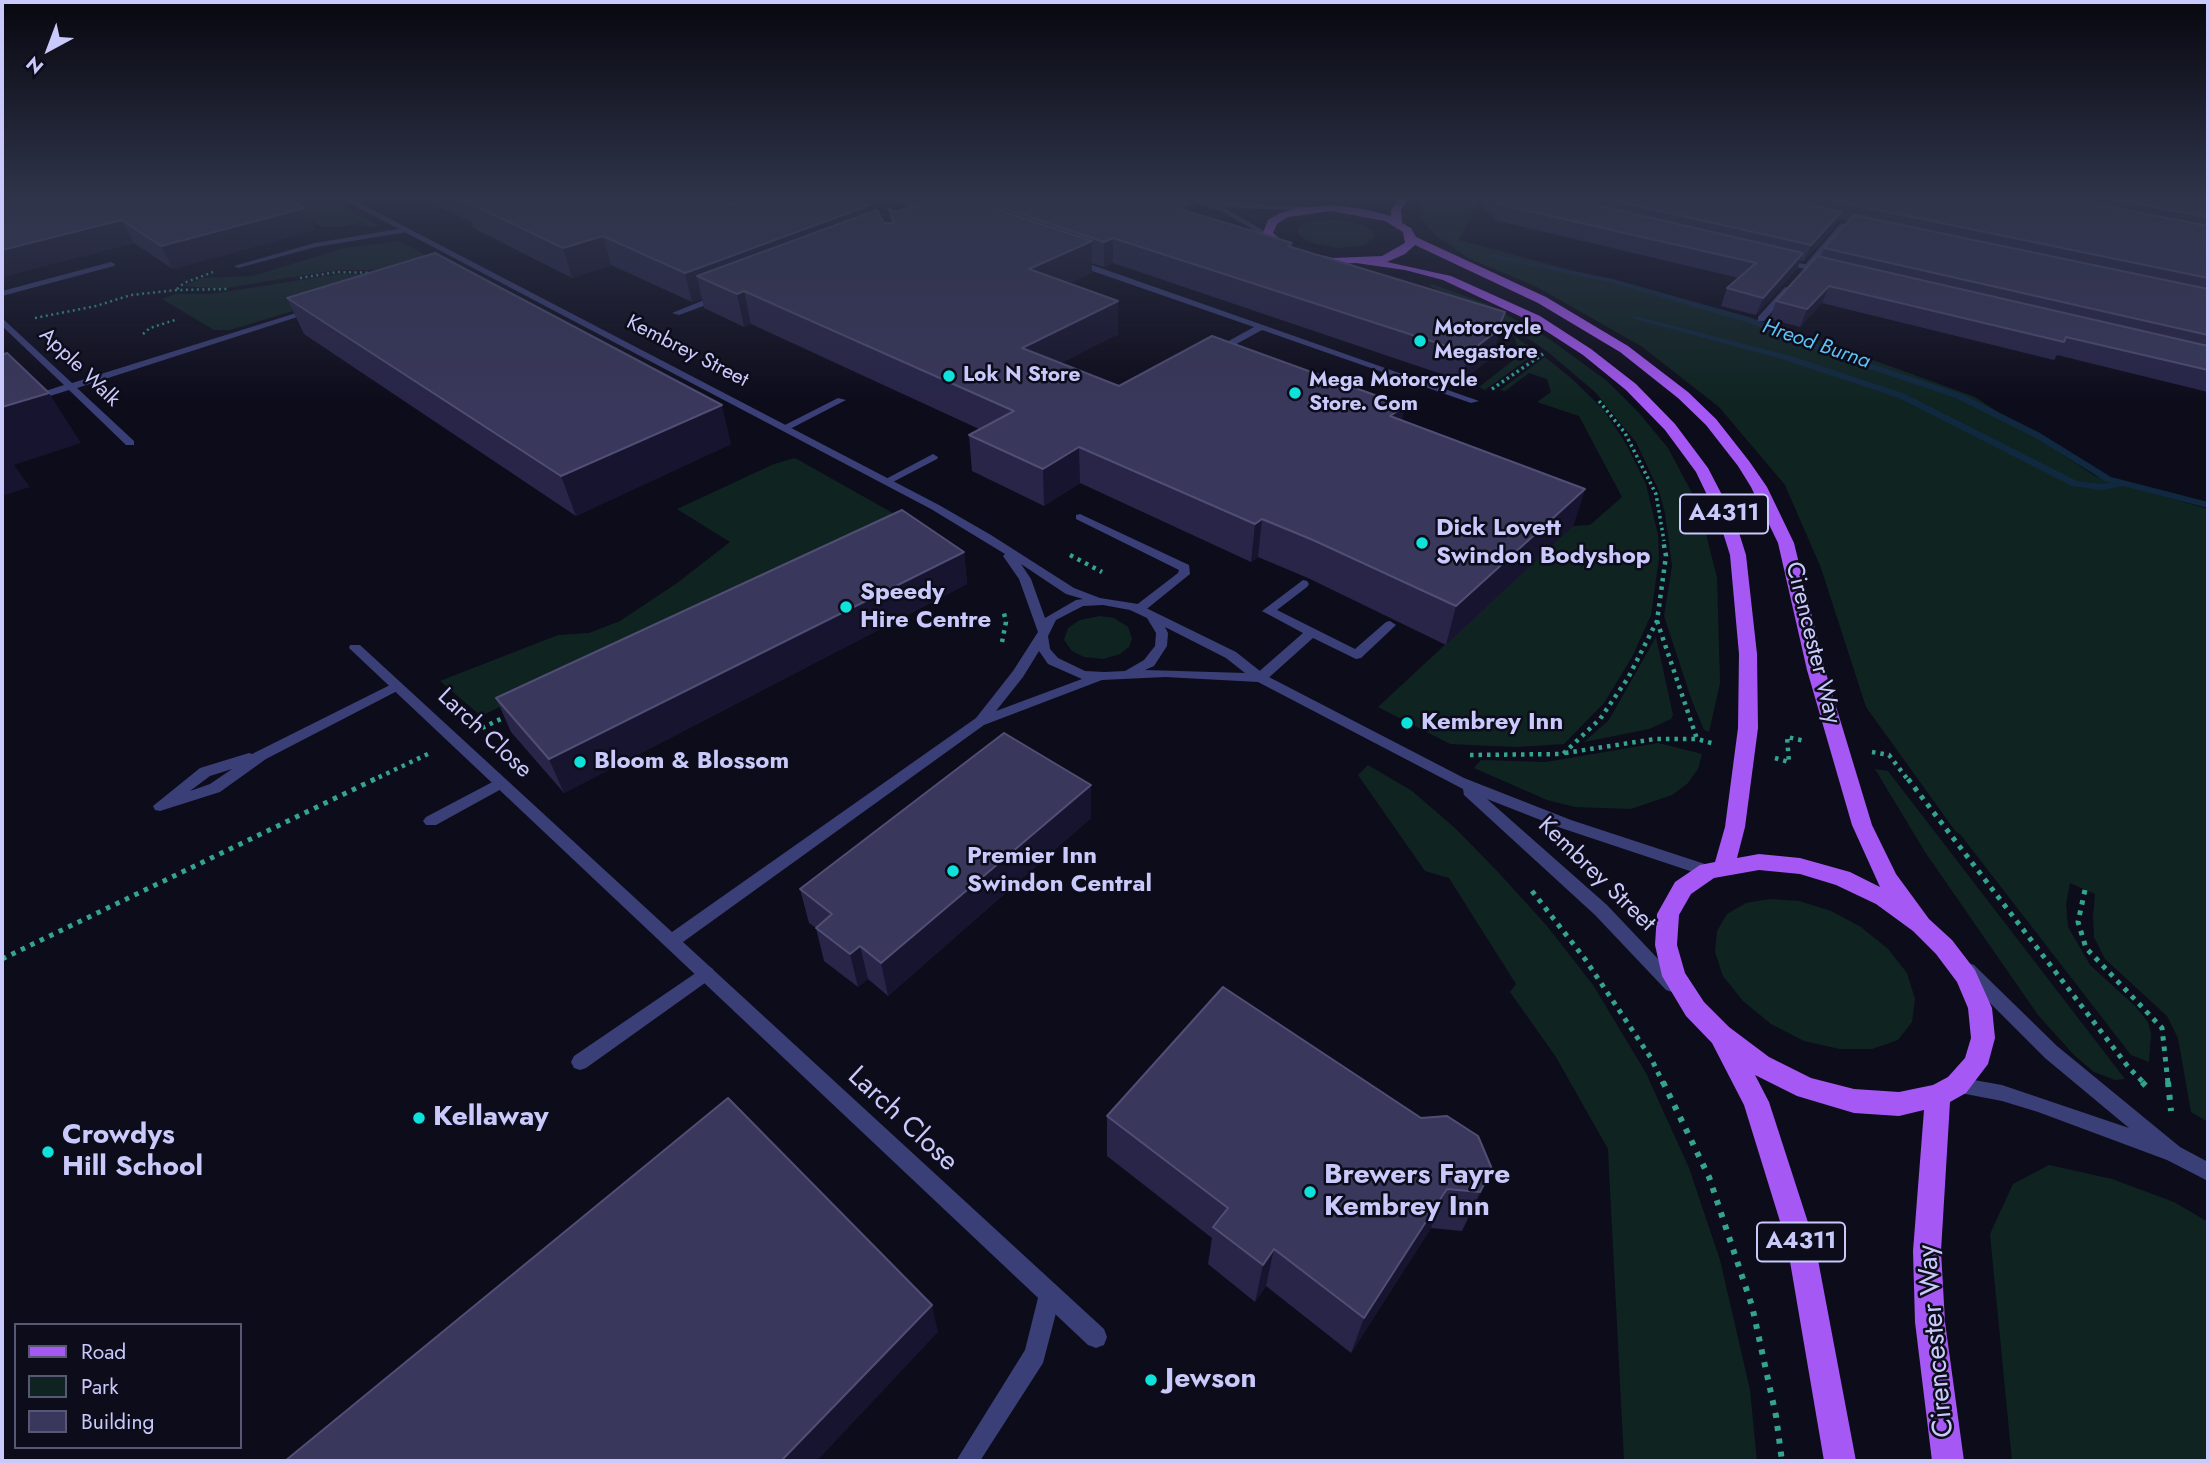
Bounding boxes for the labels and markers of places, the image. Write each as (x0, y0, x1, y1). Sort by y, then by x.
place label: Motorcycle Megastore (1434, 316, 1542, 366)
marker: Motorcycle Megastore (1412, 333, 1428, 349)
place label: Lok N Store (963, 363, 1080, 389)
marker: Lok N Store (941, 368, 957, 384)
place label: Mega Motorcycle Store. Com (1309, 368, 1478, 418)
marker: Mega Motorcycle Store. Com (1287, 385, 1303, 401)
place label: Dick Lovett Swindon Bodyshop (1436, 515, 1651, 571)
marker: Dick Lovett Swindon Bodyshop (1414, 535, 1430, 551)
place label: Speedy Hire Centre (860, 579, 991, 635)
marker: Speedy Hire Centre (838, 599, 854, 615)
place label: Kembrey Inn (1421, 709, 1563, 737)
marker: Kembrey Inn (1399, 715, 1415, 731)
place label: Bloom & Blossom (594, 748, 789, 776)
marker: Bloom & Blossom (572, 754, 588, 770)
place label: Premier Inn Swindon Central (967, 843, 1152, 899)
marker: Premier Inn Swindon Central (945, 863, 961, 879)
place label: Kellaway (433, 1101, 549, 1135)
marker: Kellaway (411, 1110, 427, 1126)
place label: Crowdys Hill School (62, 1119, 203, 1185)
marker: Crowdys Hill School (40, 1144, 56, 1160)
place label: Brewers Fayre Kembrey Inn (1324, 1159, 1510, 1225)
marker: Brewers Fayre Kembrey Inn (1302, 1184, 1318, 1200)
place label: Jewson (1165, 1363, 1257, 1397)
marker: Jewson (1143, 1372, 1159, 1388)

